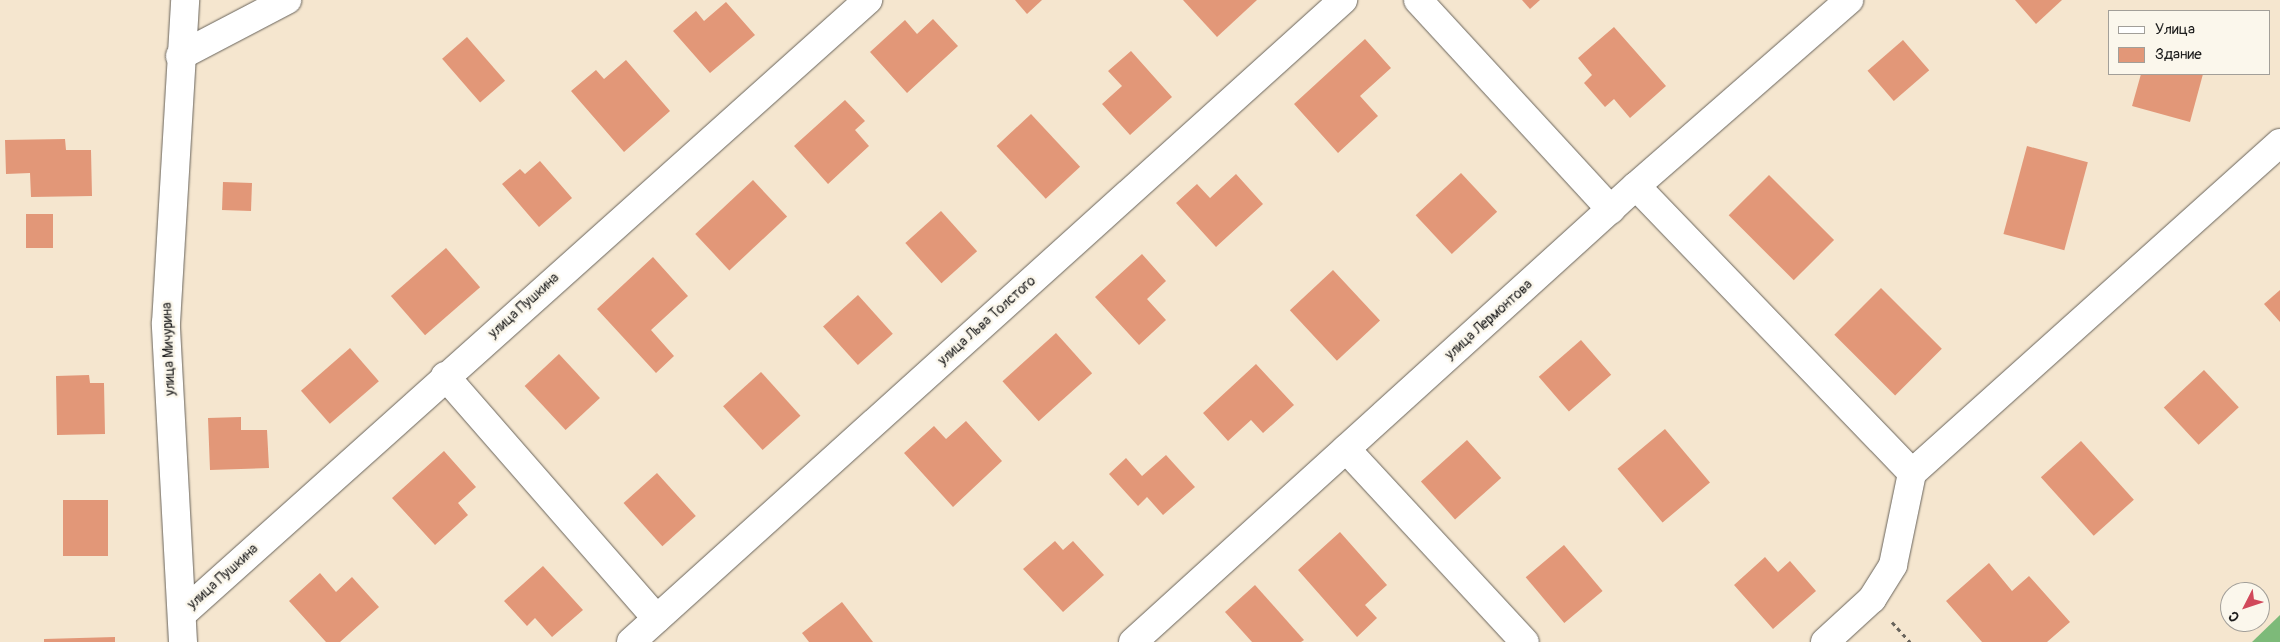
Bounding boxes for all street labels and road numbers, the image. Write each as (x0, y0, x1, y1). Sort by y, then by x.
street label: улица Пушкина (485, 270, 563, 342)
street label: улица Льва Толстого (935, 273, 1039, 369)
street label: улица Лермонтова (1442, 276, 1536, 364)
street label: улица Мичурина (159, 302, 179, 396)
street label: улица Пушкина (184, 541, 262, 613)

